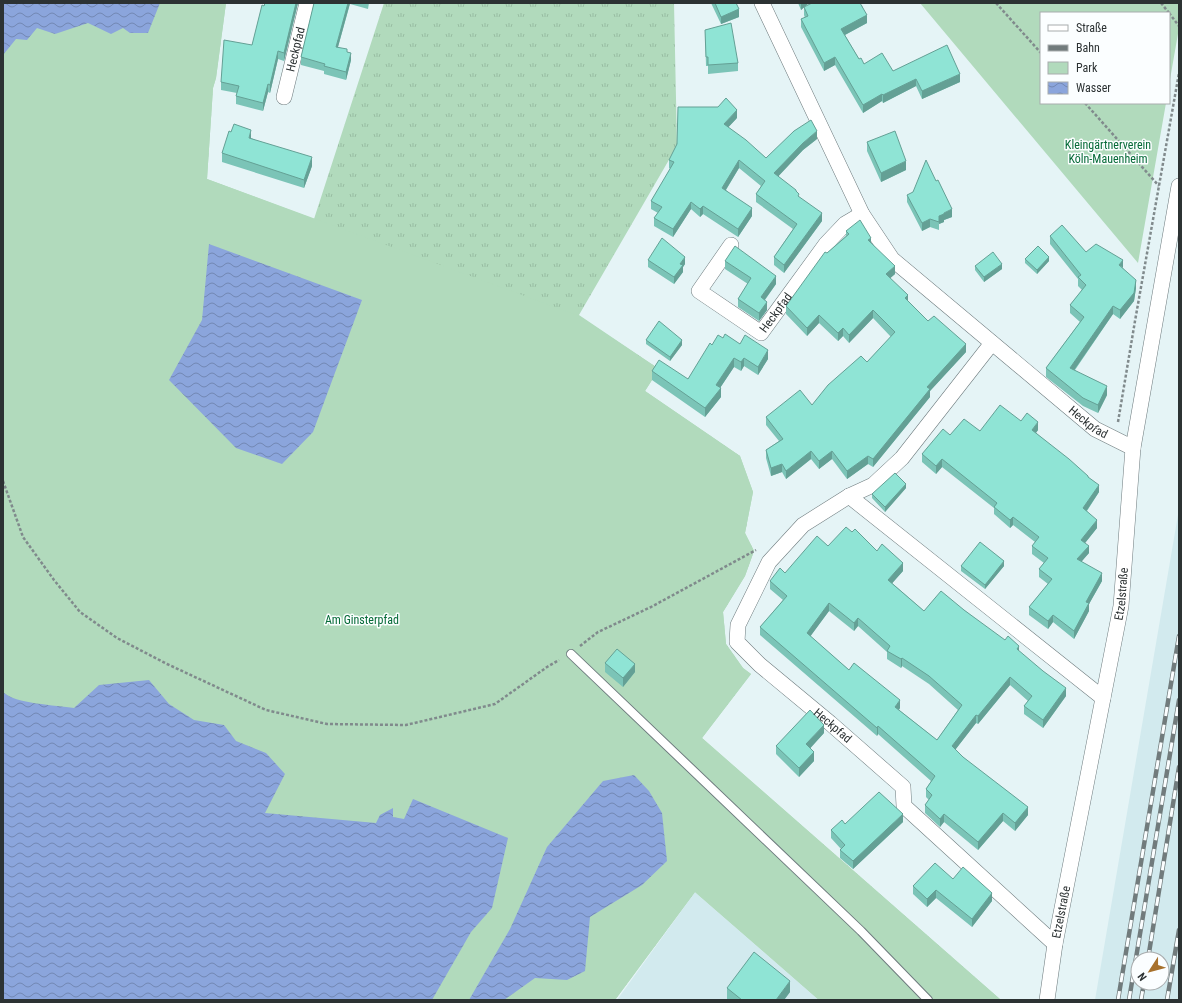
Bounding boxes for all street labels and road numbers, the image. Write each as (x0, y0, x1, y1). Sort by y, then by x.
street label: Heckpfad (283, 26, 308, 73)
street label: Heckpfad (757, 290, 795, 335)
street label: Heckpfad (1066, 403, 1110, 441)
street label: Etzelstraße (1111, 567, 1131, 622)
street label: Heckpfad (811, 705, 854, 746)
street label: Etzelstraße (1049, 884, 1073, 940)

